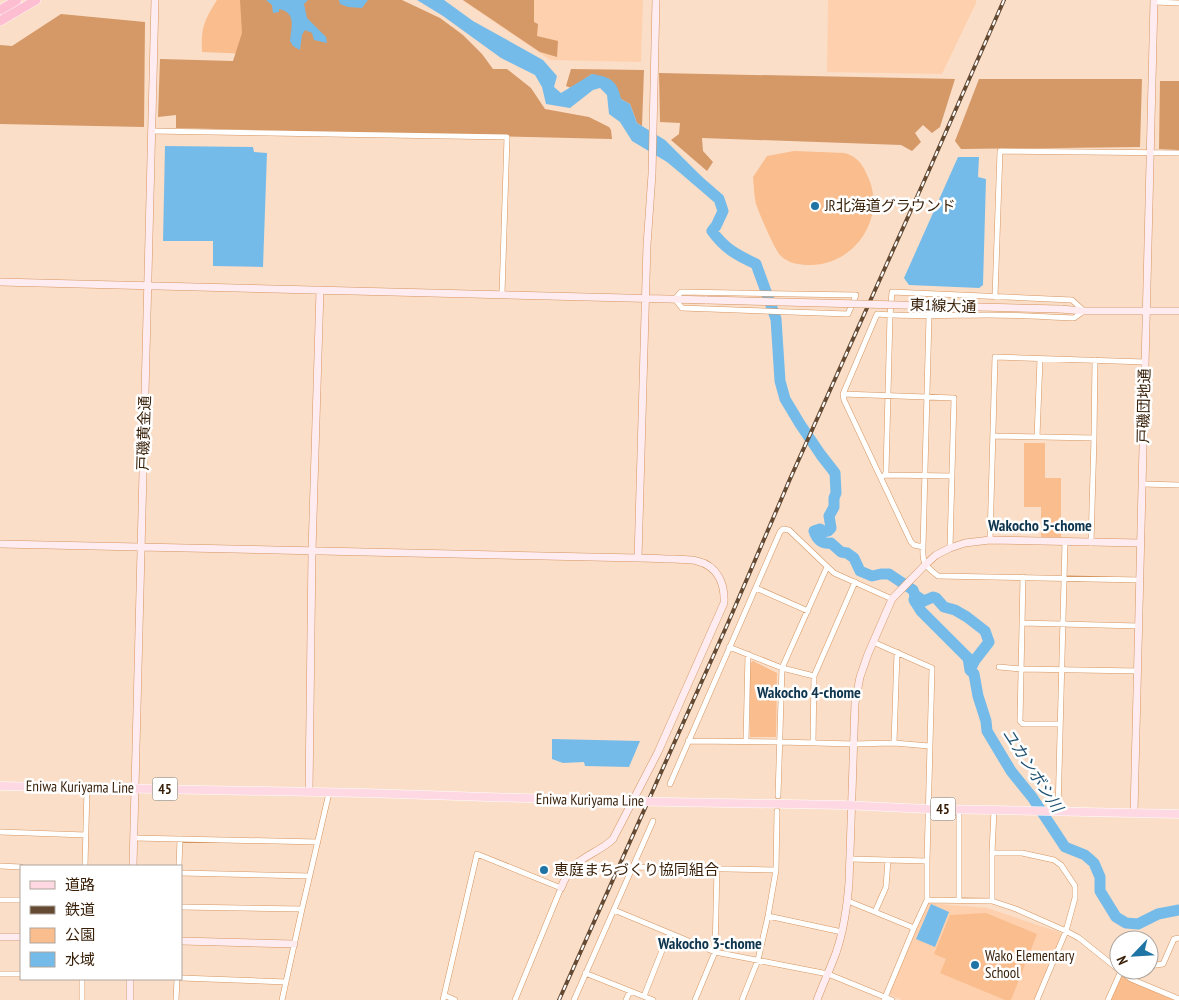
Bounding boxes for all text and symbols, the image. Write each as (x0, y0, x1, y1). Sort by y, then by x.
place label: JR北海道グラウンド (824, 196, 956, 215)
marker: JR北海道グラウンド (809, 200, 821, 212)
street label: 東1線大通 (909, 295, 977, 316)
street label: 戸磯団地通 (1133, 368, 1154, 444)
street label: 戸磯黄金通 (133, 395, 154, 471)
district label: Wakocho 5-chome (987, 515, 1092, 535)
district label: Wakocho 4-chome (756, 682, 861, 702)
water label: ユカンボシ川 (998, 724, 1069, 817)
street label: Eniwa Kuriyama Line (26, 776, 134, 797)
road number: 45 (152, 778, 178, 801)
street label: Eniwa Kuriyama Line (536, 789, 644, 810)
road number: 45 (930, 798, 956, 821)
place label: 恵庭まちづくり協同組合 (554, 860, 719, 879)
marker: 恵庭まちづくり協同組合 (538, 864, 550, 876)
legend (20, 865, 182, 980)
text: 道路 (65, 875, 95, 894)
text: 鉄道 (65, 900, 95, 919)
text: 公園 (65, 925, 95, 944)
north arrow (1109, 930, 1159, 980)
district label: Wakocho 3-chome (657, 933, 762, 953)
place label: Wako Elementary School (985, 946, 1075, 982)
text: 水域 (65, 950, 95, 969)
text: N (1112, 953, 1132, 968)
marker: Wako Elementary School (969, 959, 981, 971)

